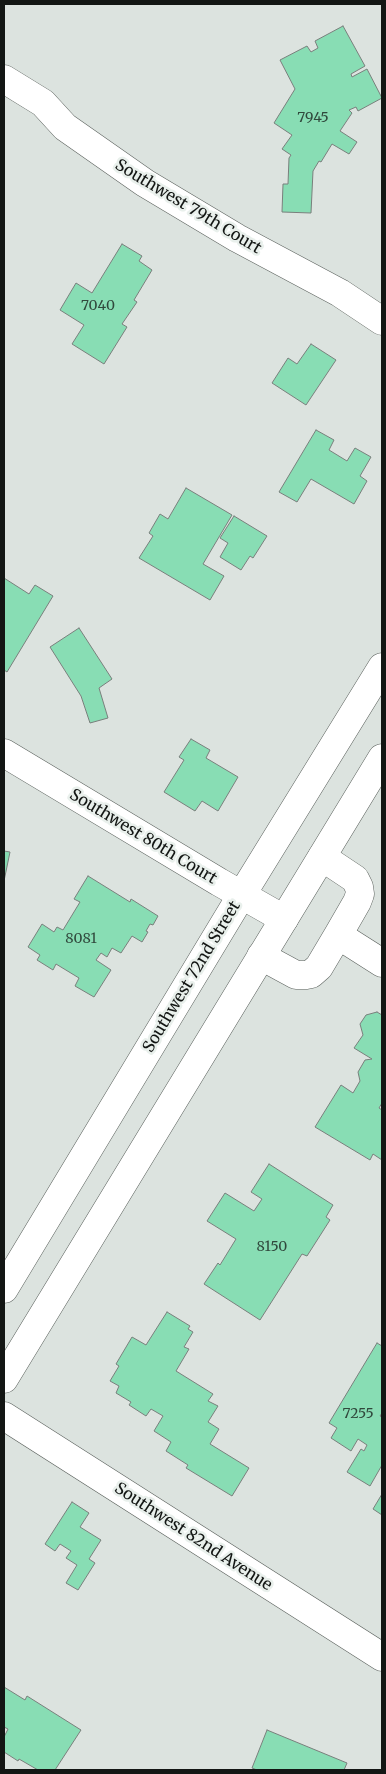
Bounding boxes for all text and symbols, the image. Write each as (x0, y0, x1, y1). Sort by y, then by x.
house number: 7945 (297, 110, 329, 126)
street label: Southwest 79th Court (111, 156, 265, 258)
house number: 7040 (81, 298, 115, 314)
street label: Southwest 80th Court (66, 785, 220, 889)
street label: Southwest 72nd Street (139, 898, 245, 1056)
house number: 8081 (65, 931, 97, 947)
house number: 8150 (257, 1239, 287, 1255)
house number: 7255 (342, 1406, 374, 1422)
street label: Southwest 82nd Avenue (111, 1479, 275, 1595)

